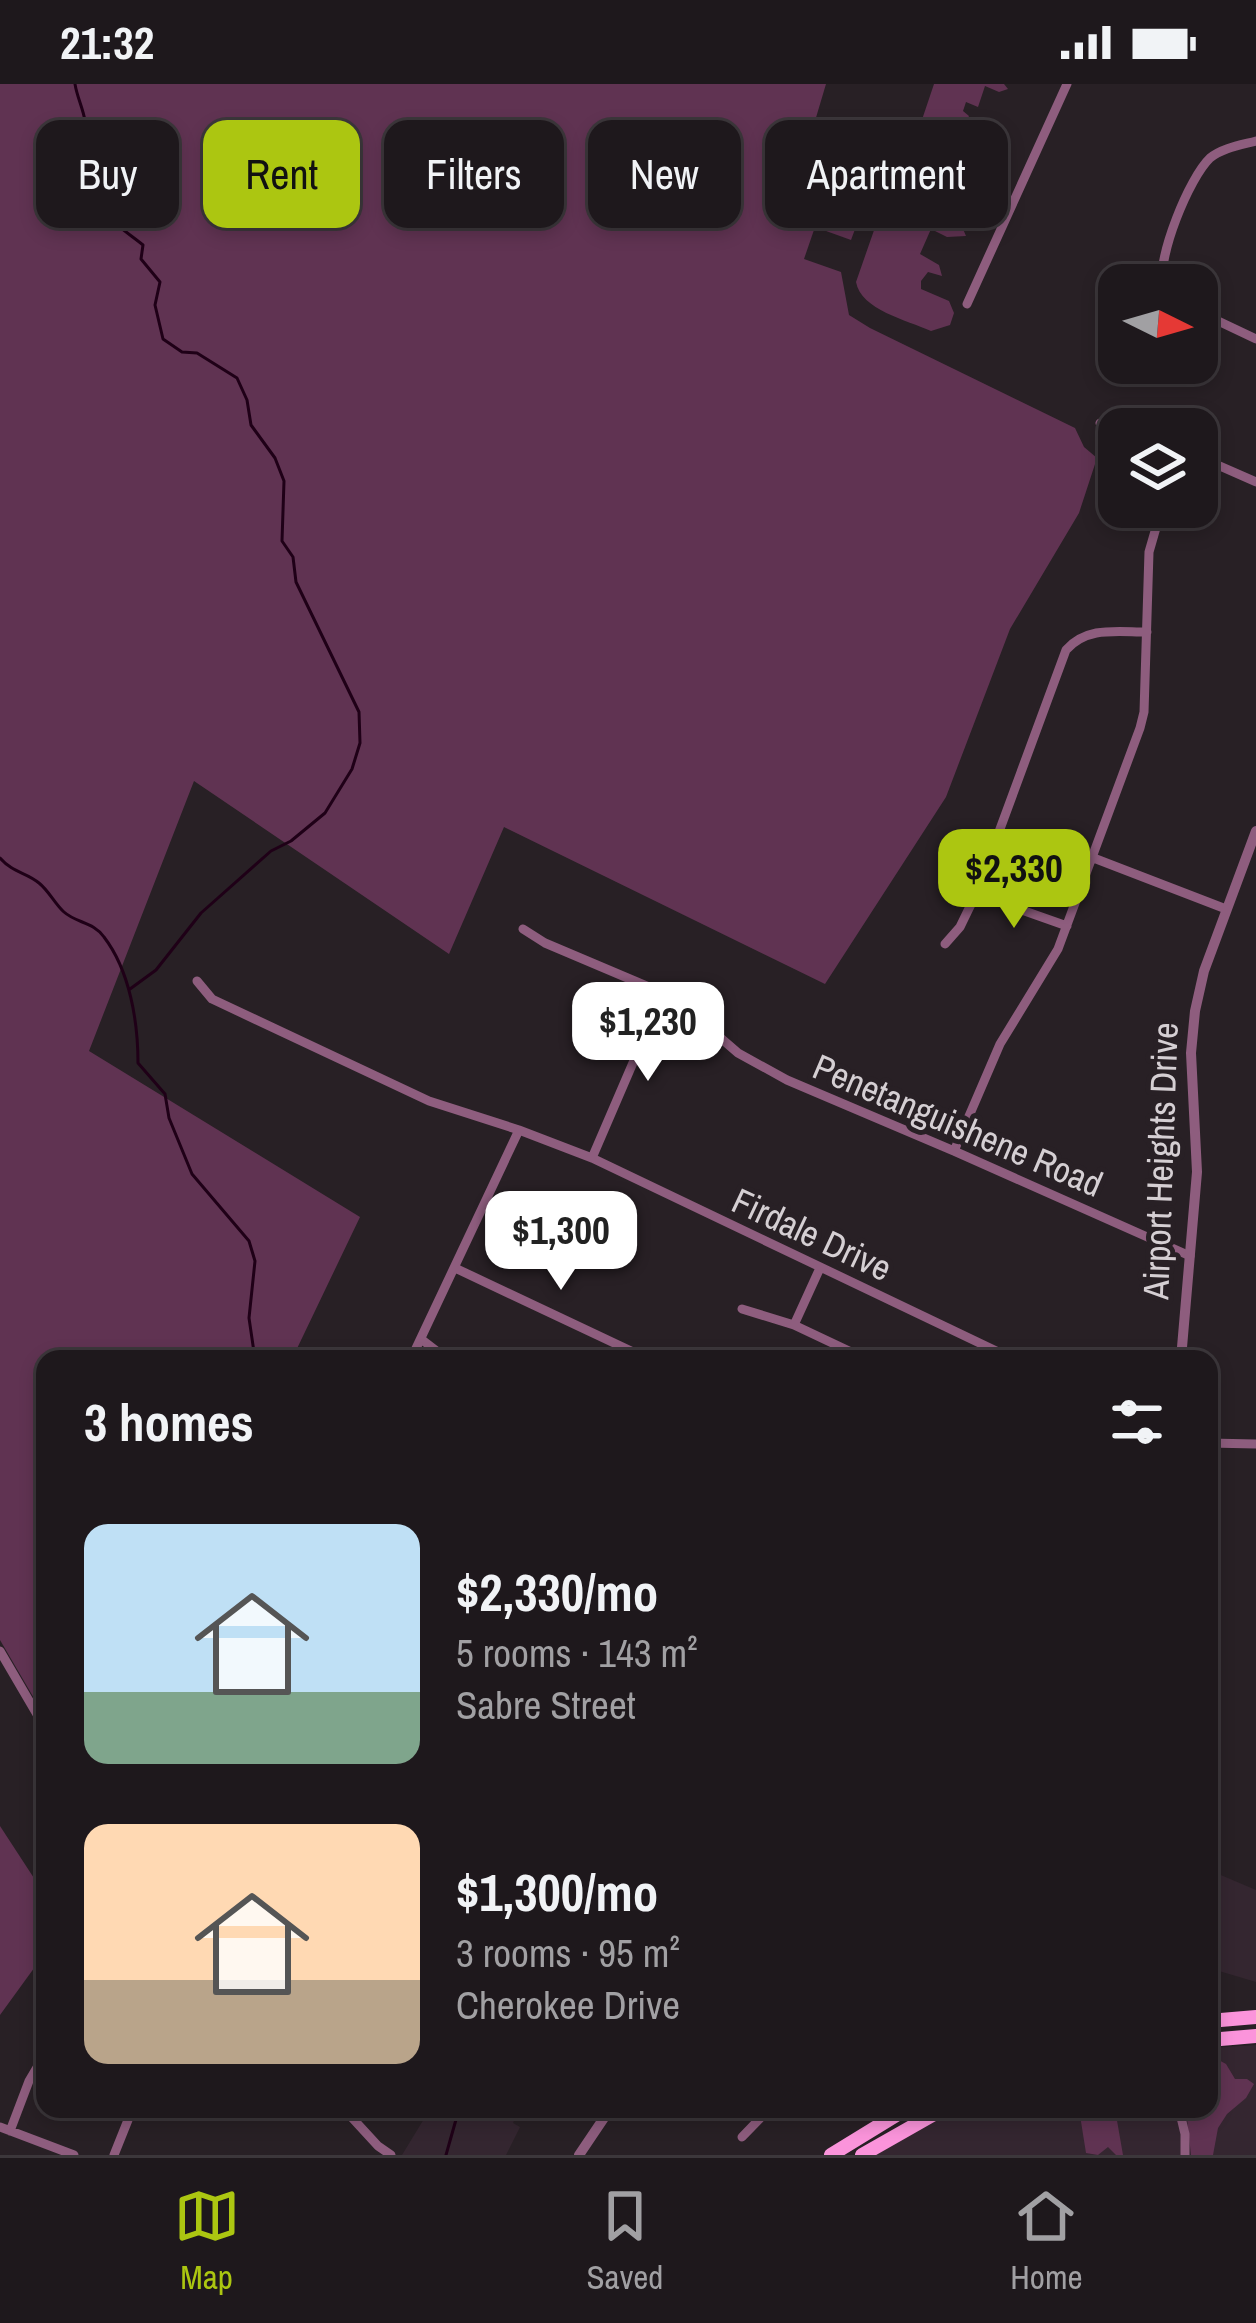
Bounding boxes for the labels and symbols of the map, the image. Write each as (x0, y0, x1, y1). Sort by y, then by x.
north arrow (1098, 264, 1218, 384)
pin: $2,330 (916, 829, 1112, 931)
pin: $1,230 (550, 982, 746, 1084)
street label: Airport Heights Drive (1131, 1022, 1189, 1301)
street label: Penetanguishene Road (806, 1042, 1110, 1208)
street label: Firdale Drive (725, 1176, 899, 1292)
pin: $1,300 (463, 1191, 659, 1293)

